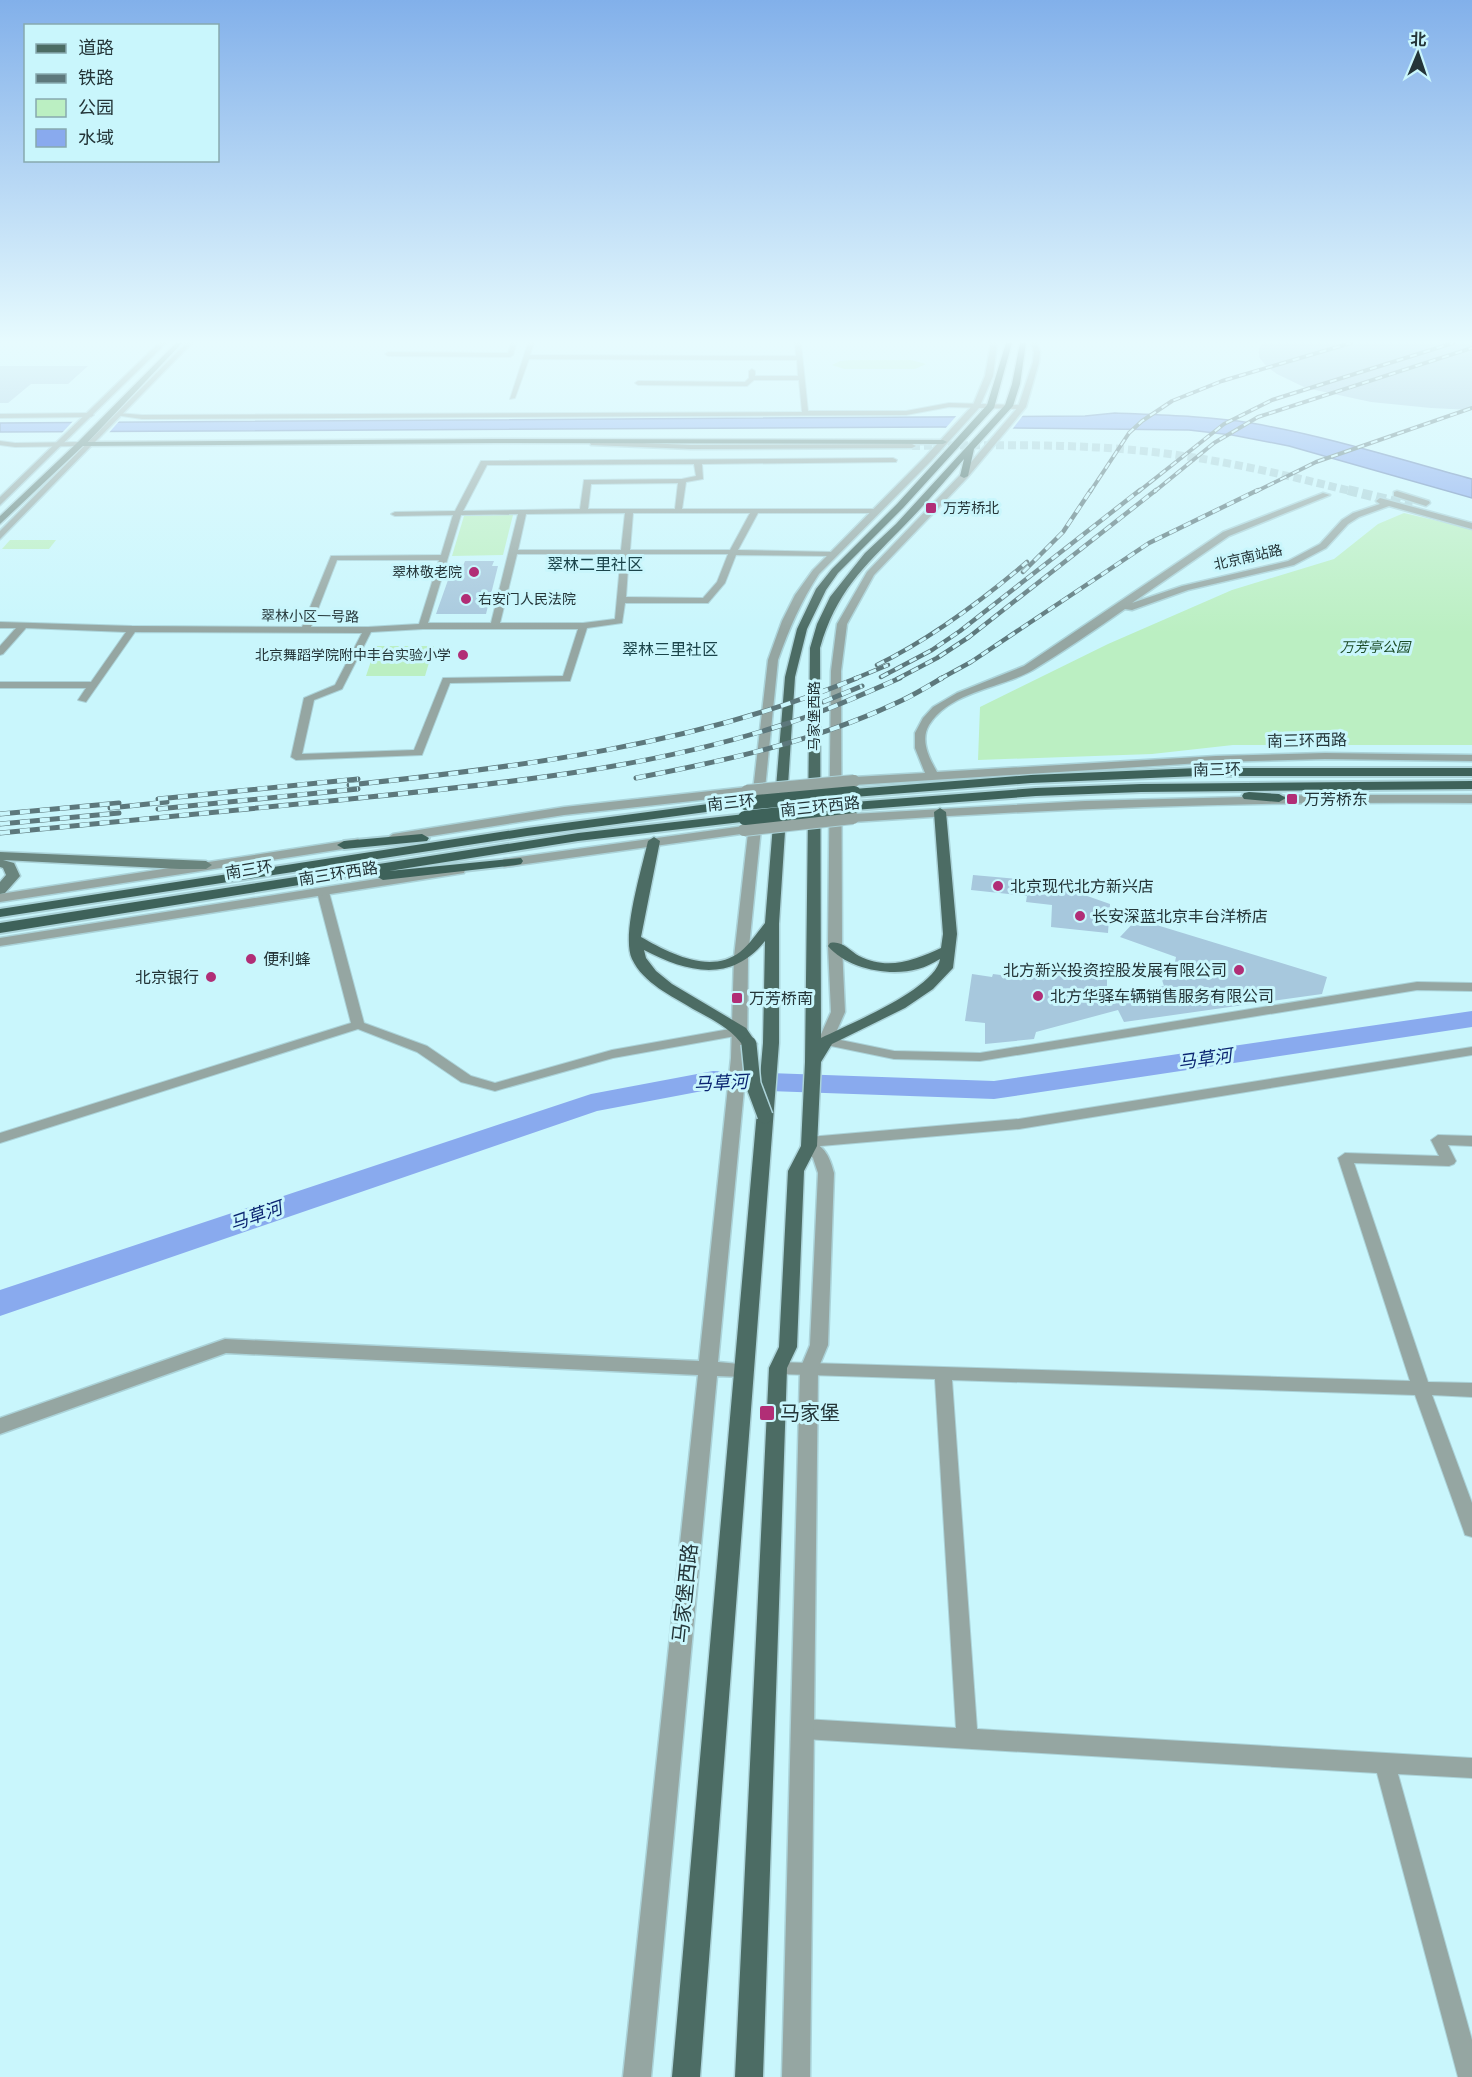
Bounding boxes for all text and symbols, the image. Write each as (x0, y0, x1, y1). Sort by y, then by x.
legend (24, 24, 219, 162)
north arrow (1388, 24, 1448, 84)
text: 北 (1410, 26, 1427, 50)
text: 道路 (78, 33, 114, 59)
text: 铁路 (78, 63, 114, 89)
text: 公园 (78, 93, 114, 119)
text: 水域 (78, 123, 114, 149)
place label: 万芳桥北 (943, 497, 999, 517)
marker: 万芳桥北 (924, 501, 938, 515)
street label: 北京南站路 (1211, 538, 1284, 574)
district label: 翠林二里社区 (547, 551, 643, 575)
place label: 翠林敬老院 (392, 561, 462, 581)
marker: 翠林敬老院 (467, 565, 481, 579)
place label: 右安门人民法院 (478, 588, 576, 608)
marker: 右安门人民法院 (459, 592, 473, 606)
street label: 翠林小区一号路 (261, 604, 359, 626)
district label: 翠林三里社区 (622, 636, 718, 660)
park label: 万芳亭公园 (1340, 636, 1412, 656)
place label: 北京舞蹈学院附中丰台实验小学 (255, 644, 451, 664)
marker: 北京舞蹈学院附中丰台实验小学 (456, 648, 470, 662)
street label: 马家堡西路 (803, 681, 823, 751)
street label: 南三环西路 (1267, 726, 1347, 752)
street label: 南三环 (1193, 756, 1241, 780)
place label: 万芳桥东 (1304, 786, 1368, 810)
street label: 南三环 (706, 787, 756, 815)
street label: 南三环西路 (779, 789, 861, 821)
marker: 万芳桥东 (1285, 792, 1299, 806)
street label: 南三环 (223, 852, 274, 884)
street label: 南三环西路 (296, 854, 379, 890)
place label: 北京现代北方新兴店 (1010, 873, 1154, 897)
marker: 北京现代北方新兴店 (991, 879, 1005, 893)
place label: 长安深蓝北京丰台洋桥店 (1092, 903, 1268, 927)
marker: 长安深蓝北京丰台洋桥店 (1073, 909, 1087, 923)
place label: 便利蜂 (263, 946, 311, 970)
marker: 便利蜂 (244, 952, 258, 966)
place label: 北方新兴投资控股发展有限公司 (1003, 957, 1227, 981)
marker: 北方新兴投资控股发展有限公司 (1232, 963, 1246, 977)
place label: 北京银行 (135, 964, 199, 988)
marker: 北京银行 (204, 970, 218, 984)
place label: 北方华驿车辆销售服务有限公司 (1050, 983, 1274, 1007)
place label: 万芳桥南 (749, 985, 813, 1009)
marker: 北方华驿车辆销售服务有限公司 (1031, 989, 1045, 1003)
marker: 万芳桥南 (730, 991, 744, 1005)
water label: 马草河 (1176, 1040, 1236, 1074)
water label: 马草河 (693, 1066, 752, 1095)
water label: 马草河 (226, 1192, 288, 1235)
place label: 马家堡 (780, 1397, 840, 1426)
marker: 马家堡 (758, 1404, 776, 1422)
street label: 马家堡西路 (664, 1542, 703, 1644)

